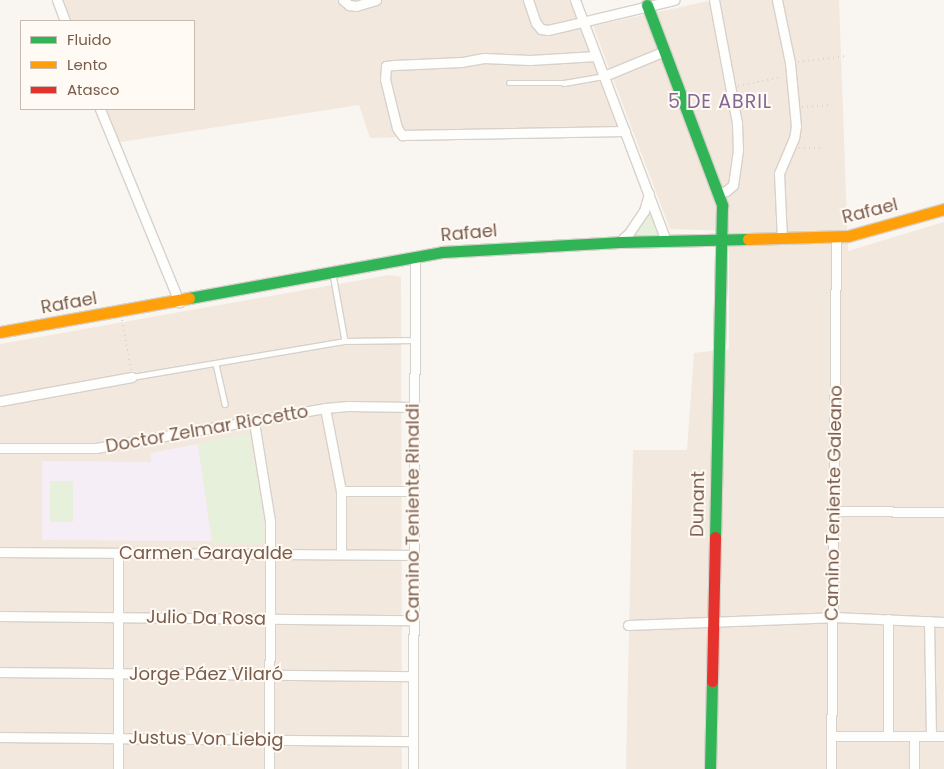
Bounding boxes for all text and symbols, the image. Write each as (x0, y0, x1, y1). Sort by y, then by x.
legend (20, 20, 195, 110)
text: Fluido (67, 29, 111, 50)
text: Lento (67, 54, 107, 75)
text: Atasco (67, 79, 119, 100)
district label: 5 DE ABRIL (667, 91, 773, 113)
street label: Rafael (840, 194, 900, 228)
street label: Rafael (440, 220, 498, 246)
street label: Rafael (39, 287, 99, 319)
street label: Camino Teniente Galeano (821, 385, 847, 621)
street label: Doctor Zelmar Riccetto (104, 401, 310, 457)
street label: Camino Teniente Rinaldi (402, 403, 424, 623)
street label: Dunant (687, 471, 709, 537)
street label: Carmen Garayalde (119, 542, 293, 564)
street label: Julio Da Rosa (146, 606, 266, 630)
street label: Jorge Páez Vilaró (129, 663, 283, 685)
street label: Justus Von Liebig (128, 727, 284, 751)

